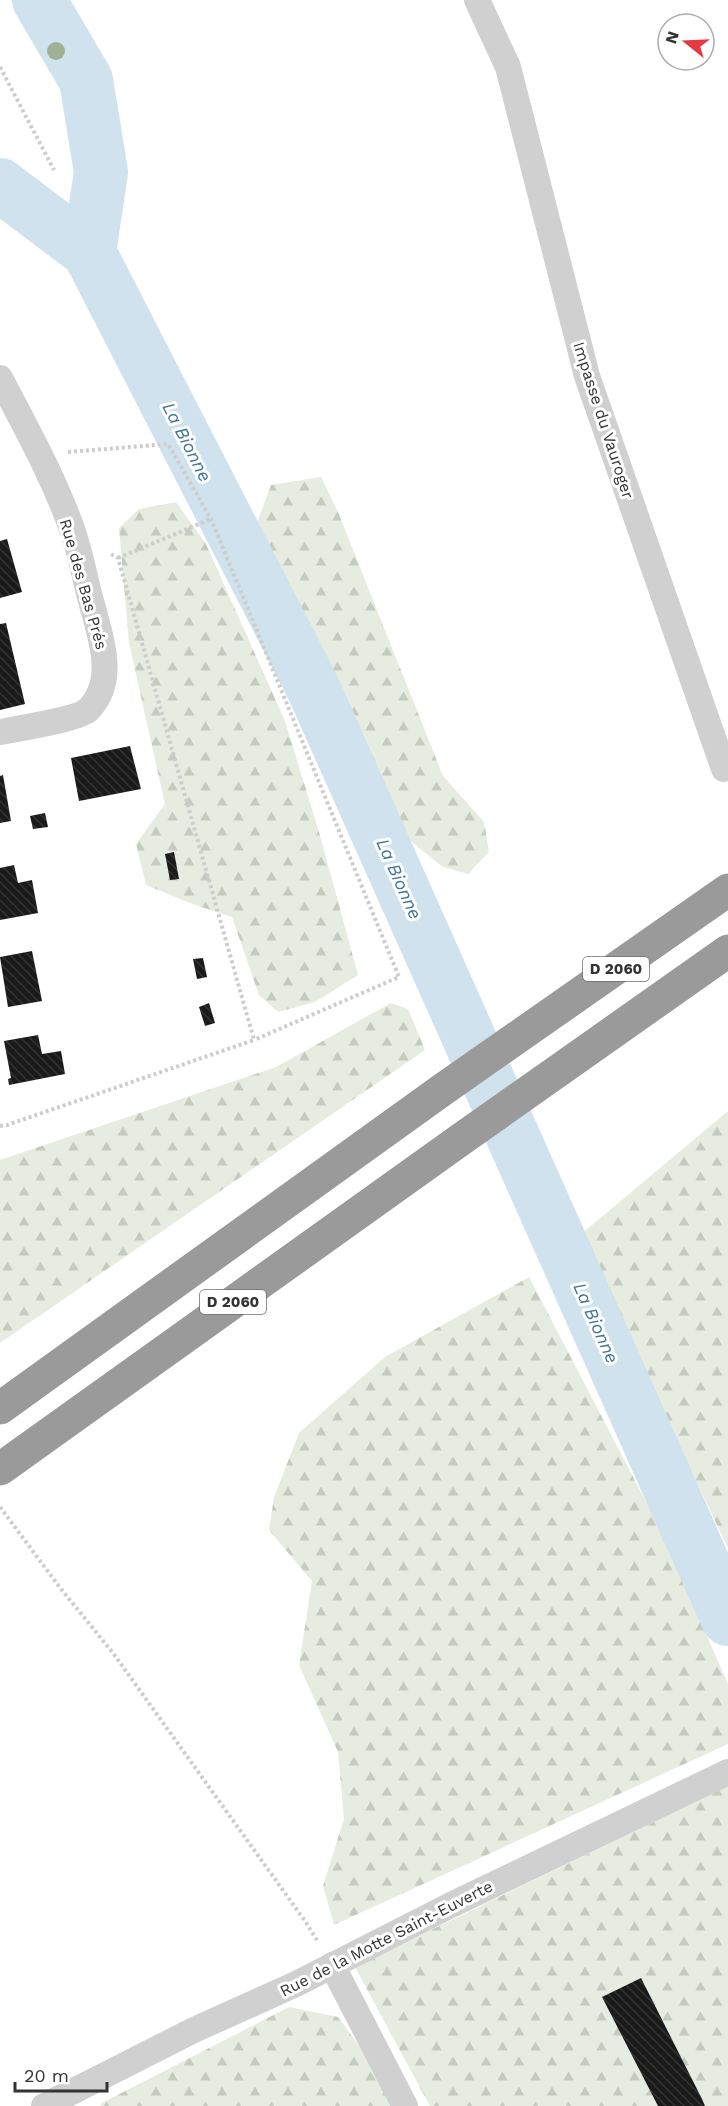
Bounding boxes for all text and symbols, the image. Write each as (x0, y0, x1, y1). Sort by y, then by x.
north arrow (656, 12, 716, 72)
text: N (661, 29, 683, 46)
street label: Impasse du Vauroger (569, 339, 638, 501)
water label: La Bionne (159, 399, 216, 485)
street label: Rue des Bas Prés (56, 517, 111, 652)
water label: La Bionne (372, 835, 427, 922)
road number: D 2060 (583, 957, 649, 981)
water label: La Bionne (569, 1279, 624, 1366)
road number: D 2060 (200, 1290, 266, 1314)
street label: Rue de la Motte Saint-Euverte (277, 1876, 496, 2001)
scale bar (15, 2055, 106, 2093)
text: 20 m (24, 2065, 69, 2086)

